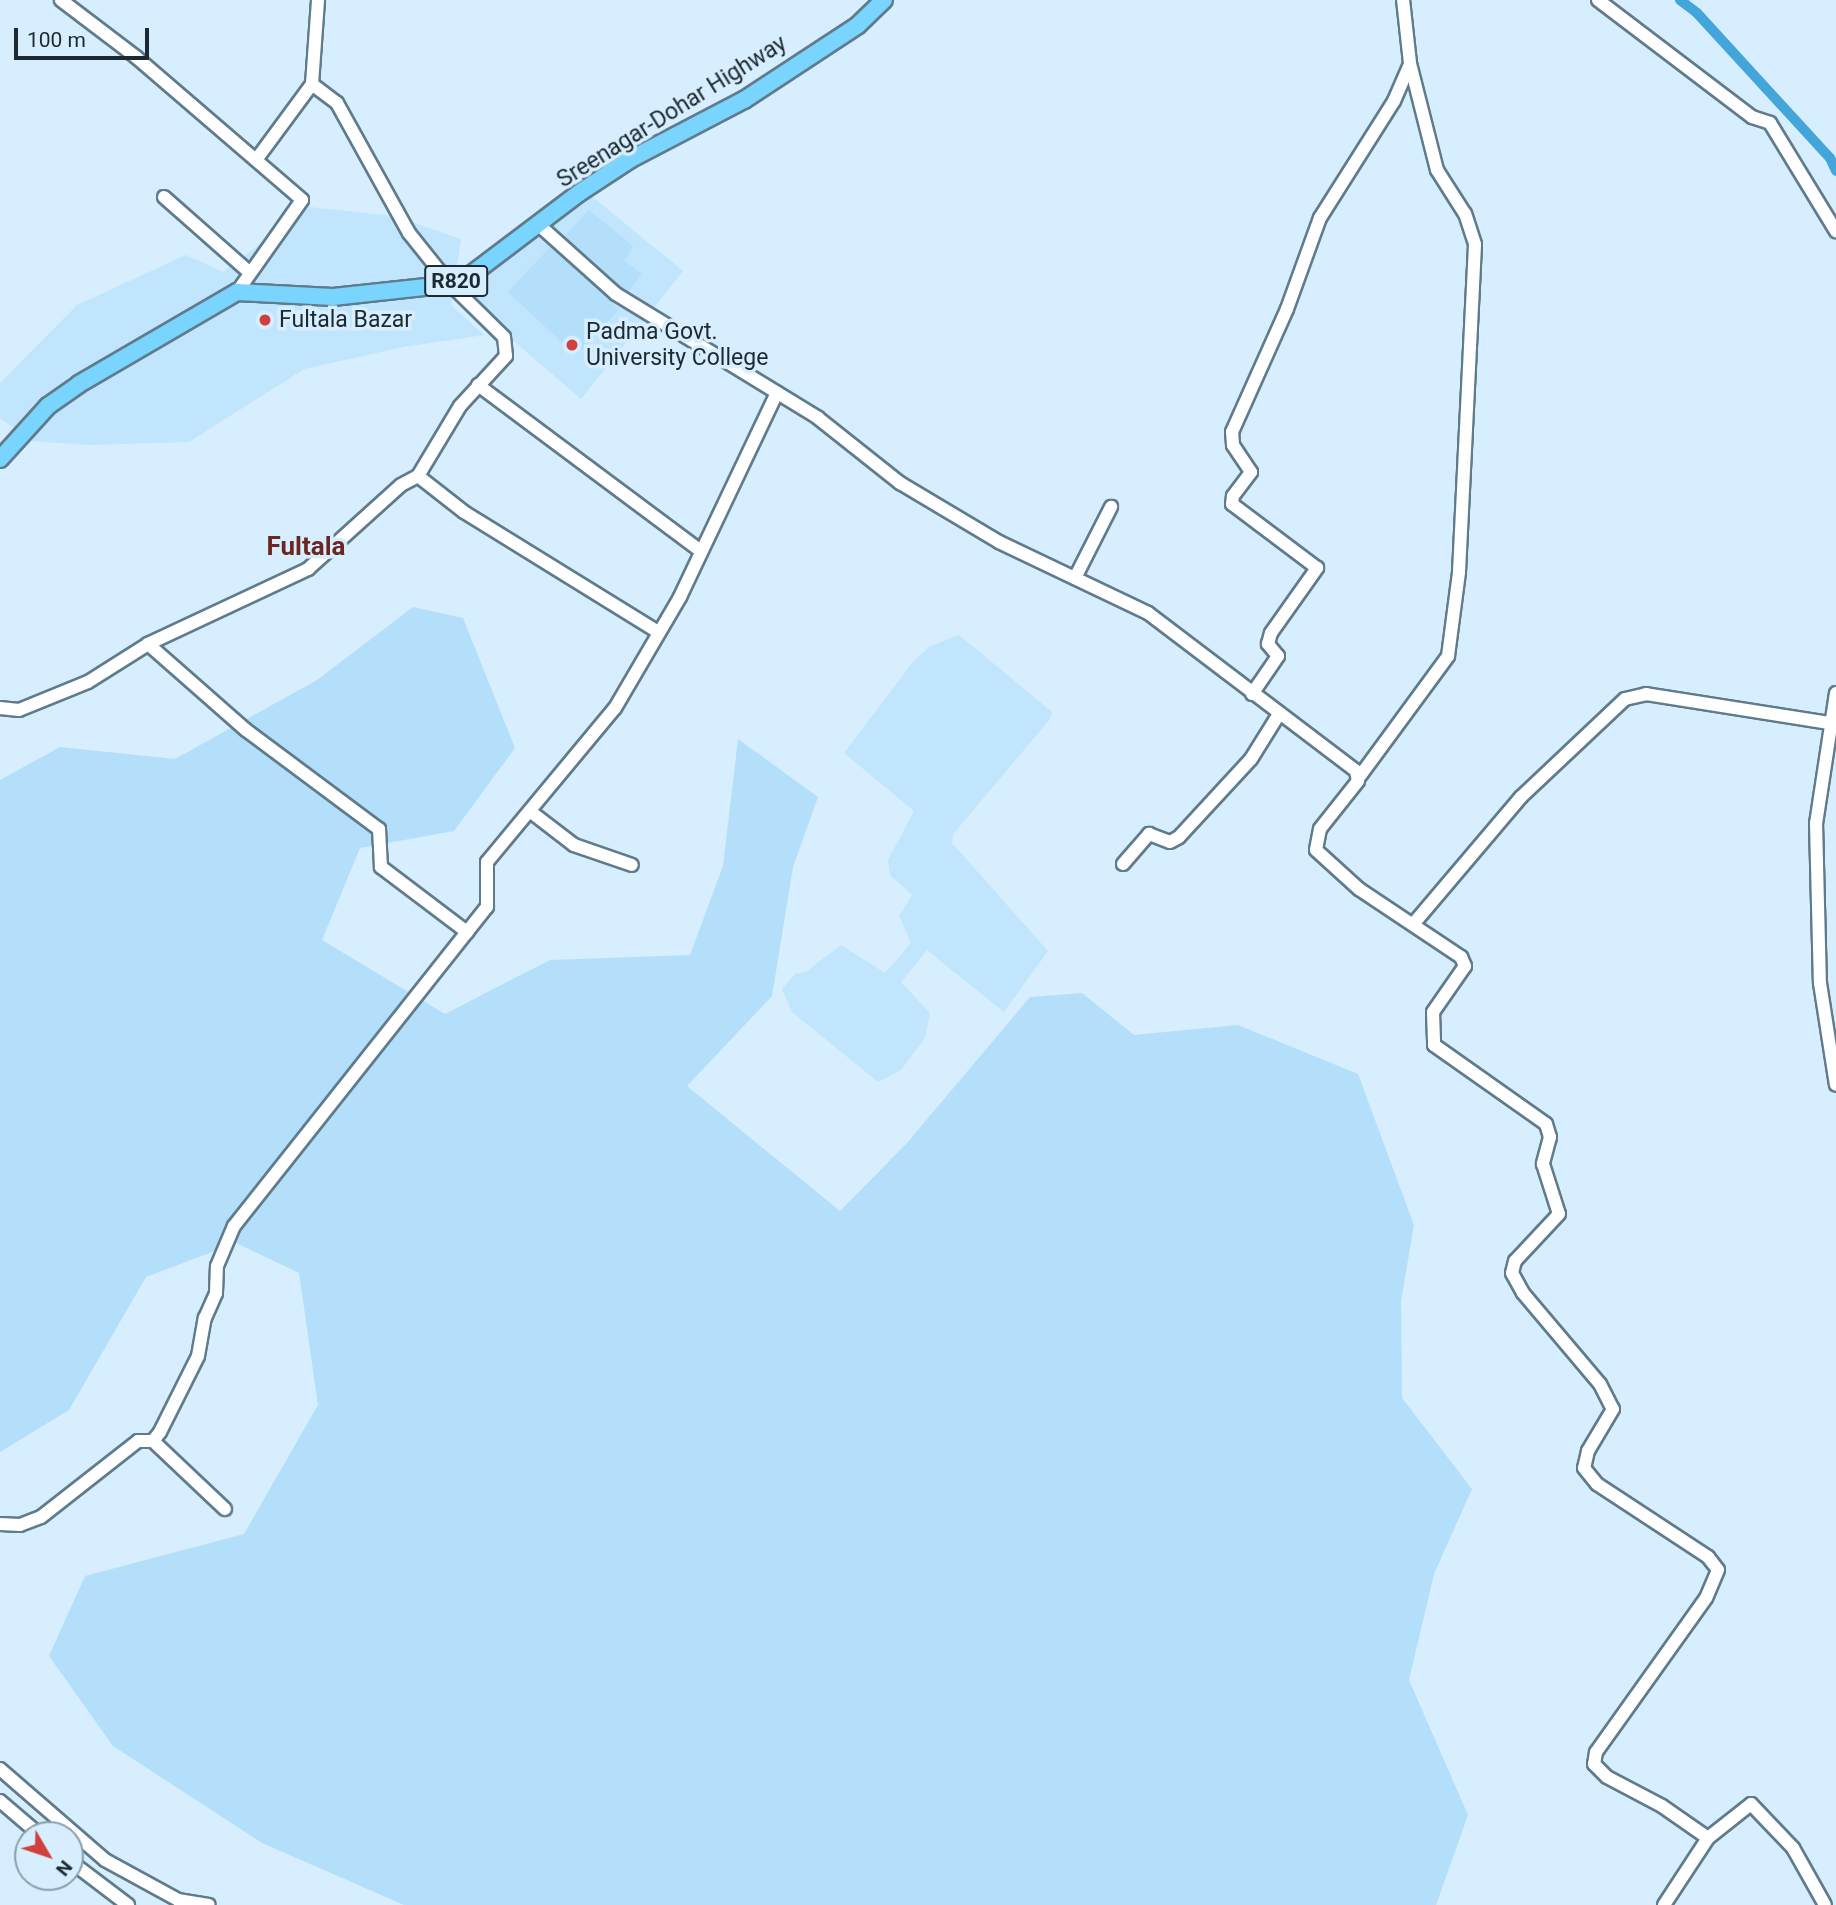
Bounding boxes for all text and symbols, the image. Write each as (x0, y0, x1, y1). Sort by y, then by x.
scale bar (18, 14, 152, 58)
text: 100 m (27, 28, 86, 52)
street label: Sreenagar-Dohar Highway (552, 30, 792, 194)
road number: R820 (423, 264, 489, 298)
place label: Fultala Bazar (279, 306, 412, 334)
marker: Fultala Bazar (257, 312, 273, 328)
place label: Padma Govt. University College (586, 318, 768, 372)
marker: Padma Govt. University College (564, 337, 580, 353)
district label: Fultala (267, 531, 345, 563)
north arrow (14, 1821, 84, 1891)
text: N (51, 1856, 77, 1881)

